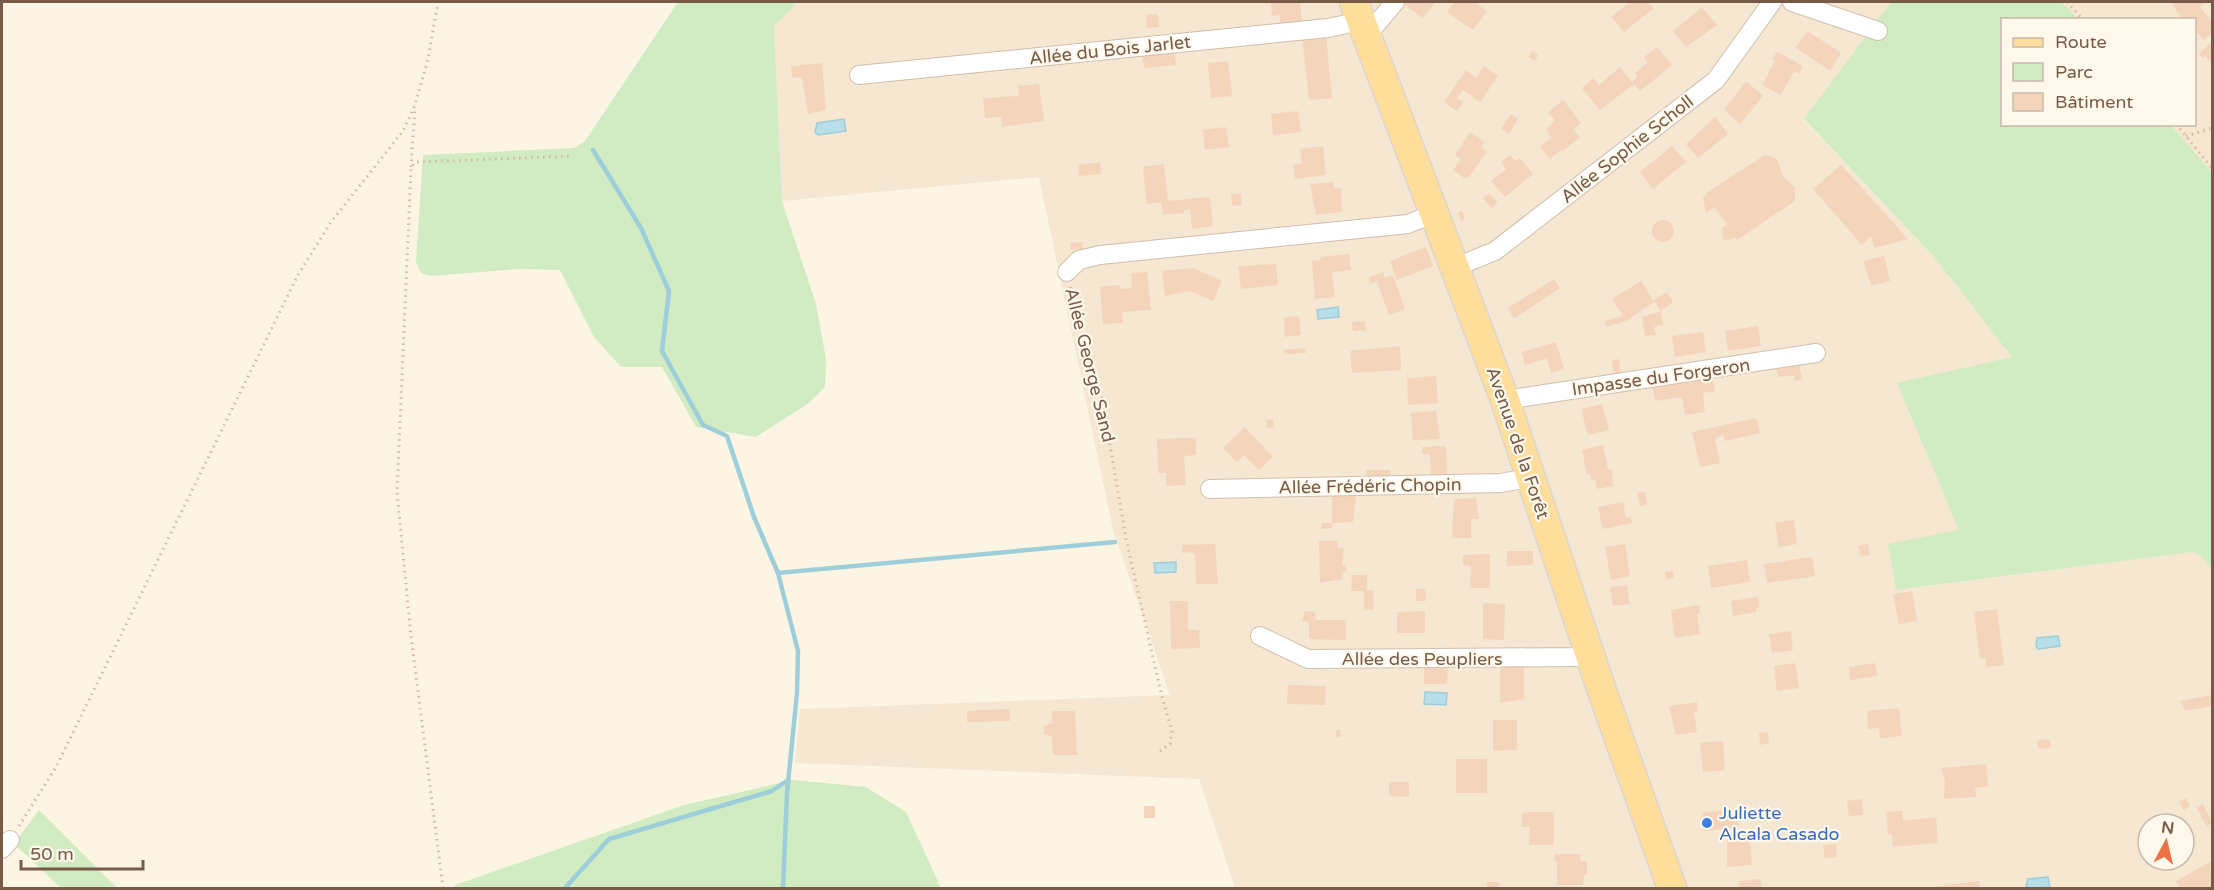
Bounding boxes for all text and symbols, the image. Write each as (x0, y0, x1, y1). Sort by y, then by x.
legend (2001, 18, 2196, 126)
street label: Allée du Bois Jarlet (1028, 31, 1192, 69)
text: Route (2055, 31, 2107, 53)
text: Parc (2055, 61, 2093, 83)
street label: Allée Sophie Scholl (1556, 90, 1698, 208)
text: Bâtiment (2055, 91, 2133, 113)
street label: Allée George Sand (1060, 285, 1120, 445)
street label: Impasse du Forgeron (1570, 354, 1752, 400)
street label: Avenue de la Forêt (1482, 364, 1554, 522)
street label: Allée Frédéric Chopin (1278, 473, 1462, 499)
street label: Allée des Peupliers (1341, 648, 1503, 670)
place label: Juliette Alcala Casado (1719, 802, 1840, 845)
north arrow (2136, 812, 2196, 872)
marker: Juliette Alcala Casado (1700, 816, 1714, 830)
text: N (2160, 817, 2175, 839)
scale bar (21, 833, 142, 871)
text: 50 m (30, 843, 74, 865)

